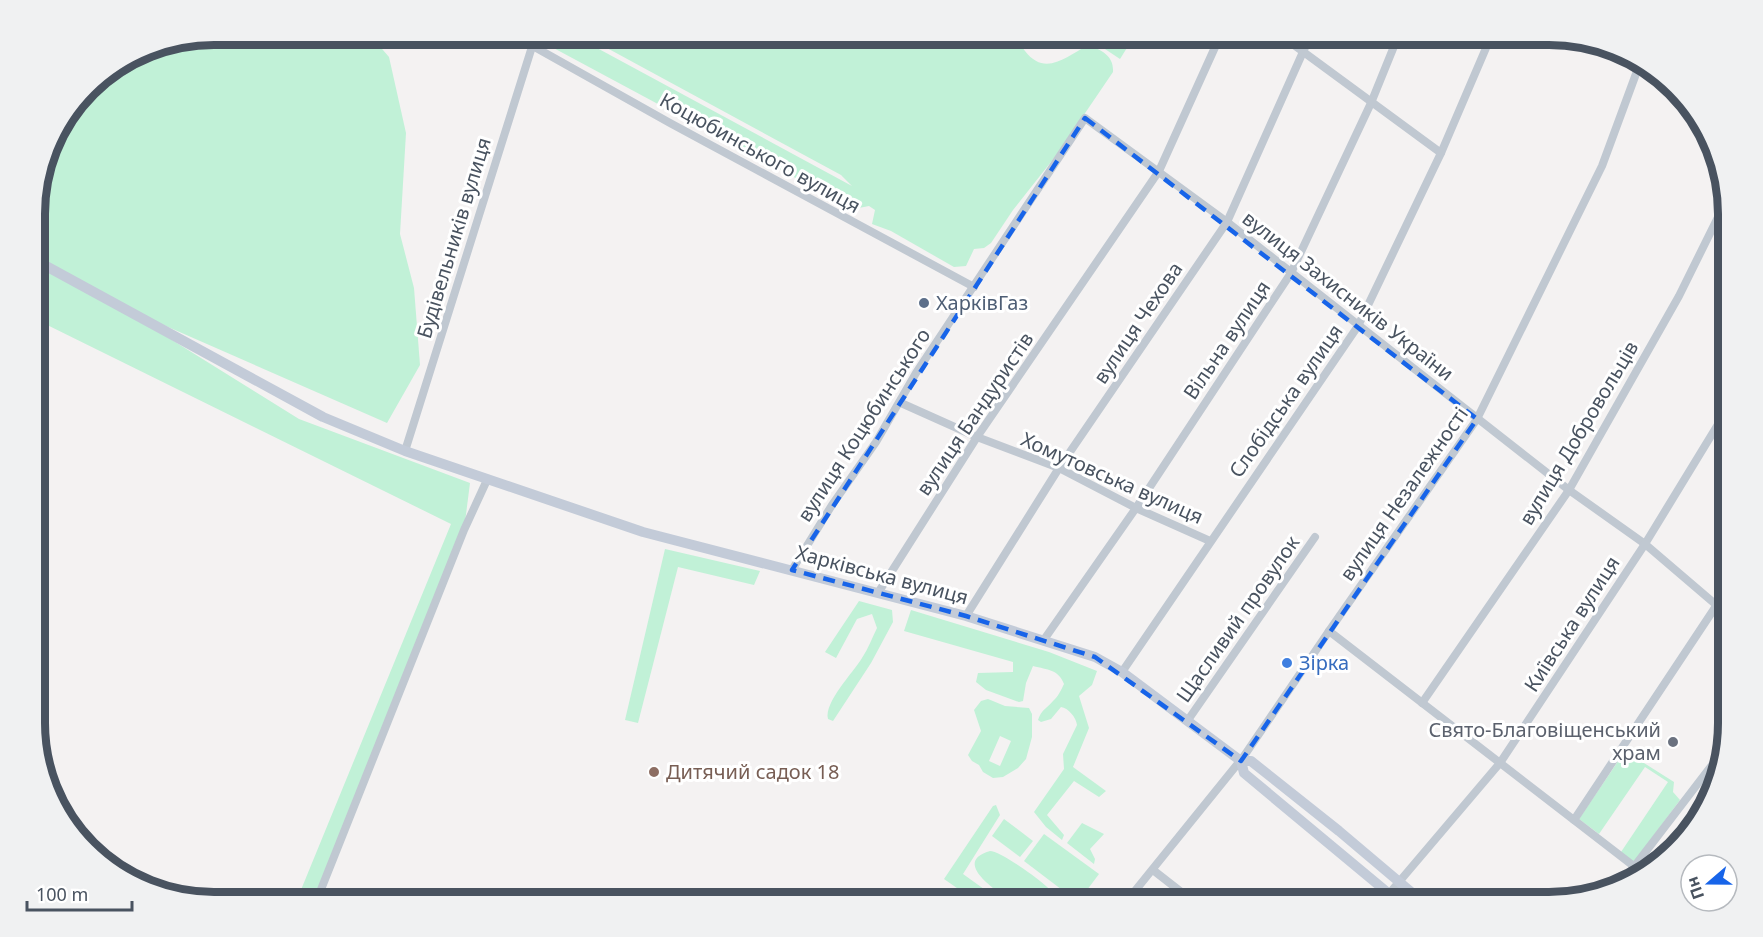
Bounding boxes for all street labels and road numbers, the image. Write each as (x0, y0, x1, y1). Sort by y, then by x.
street label: Коцюбинського вулиця (655, 86, 865, 219)
street label: Будівельників вулиця (410, 134, 497, 342)
street label: вулиця Захисників України (1237, 205, 1459, 387)
street label: вулиця Чехова (1087, 256, 1188, 389)
street label: Вільна вулиця (1177, 275, 1276, 404)
street label: Слобідська вулиця (1223, 319, 1349, 483)
street label: вулиця Коцюбинського (791, 323, 936, 527)
street label: вулиця Бандуристів (910, 327, 1039, 501)
street label: вулиця Добровольців (1513, 336, 1644, 530)
street label: вулиця Незалежності (1333, 402, 1474, 586)
street label: Хомутовська вулиця (1017, 425, 1207, 530)
street label: Щасливий провулок (1170, 530, 1306, 707)
street label: Харківська вулиця (793, 539, 971, 611)
street label: Київська вулиця (1518, 551, 1626, 697)

